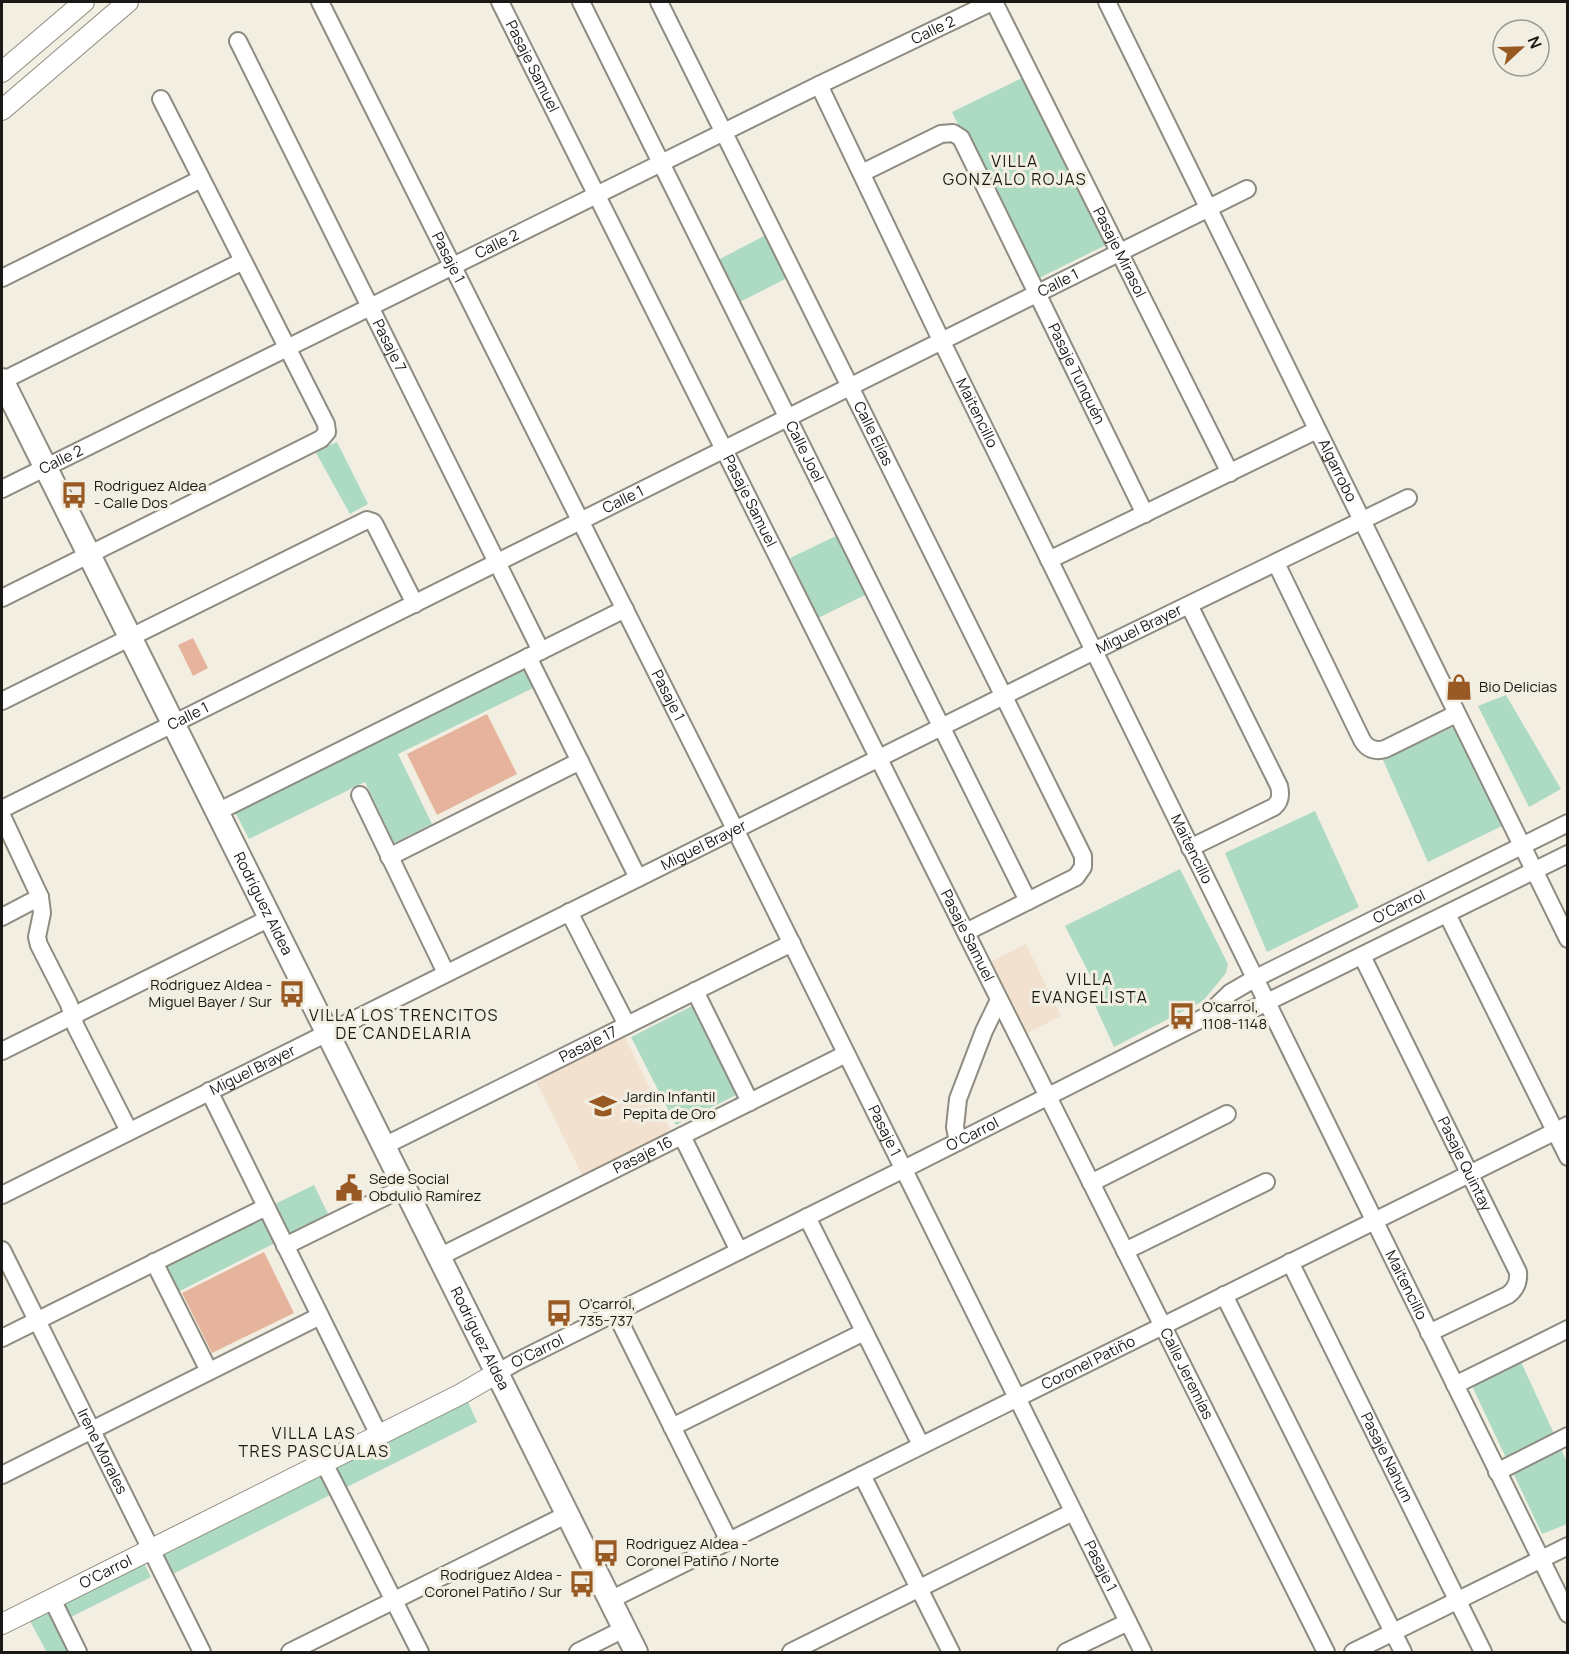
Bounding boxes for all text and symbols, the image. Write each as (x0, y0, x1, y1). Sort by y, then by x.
street label: Calle 2 (907, 10, 958, 49)
street label: Pasaje Samuel (501, 17, 565, 116)
north arrow (1491, 18, 1551, 78)
text: N (1523, 33, 1547, 52)
district label: VILLA GONZALO ROJAS (943, 150, 1087, 190)
street label: Pasaje Mirasol (1088, 203, 1151, 301)
street label: Calle 2 (471, 224, 522, 264)
street label: Pasaje 1 (427, 228, 470, 287)
street label: Calle 1 (1034, 263, 1082, 302)
street label: Pasaje 7 (368, 315, 412, 375)
street label: Pasaje Tunquén (1043, 319, 1110, 428)
street label: Maitencillo (951, 374, 1003, 451)
street label: Calle Elías (849, 398, 899, 469)
street label: Calle Joel (781, 417, 829, 486)
street label: Algarrobo (1314, 435, 1362, 505)
street label: Calle 2 (35, 440, 86, 479)
street label: Pasaje Samuel (718, 451, 782, 550)
place label: Rodriguez Aldea - Calle Dos (94, 475, 206, 513)
bus stop icon: Rodriguez Aldea - Calle Dos (59, 480, 89, 510)
street label: Calle 1 (599, 480, 647, 518)
street label: Miguel Brayer (1092, 599, 1186, 659)
street label: Pasaje 1 (647, 666, 690, 724)
shop icon: Bio Delicias (1444, 672, 1474, 702)
place label: Bio Delicias (1479, 676, 1557, 697)
street label: Calle 1 (164, 697, 212, 735)
street label: Maitencillo (1166, 810, 1218, 887)
street label: Miguel Brayer (657, 815, 750, 875)
street label: Rodríguez Aldea (229, 848, 298, 958)
street label: O'Carrol (1369, 885, 1429, 928)
street label: Pasaje Samuel (936, 886, 1000, 985)
district label: VILLA EVANGELISTA (1032, 968, 1148, 1008)
place label: Rodriguez Aldea - Miguel Bayer / Sur (149, 974, 273, 1012)
bus stop icon: Rodriguez Aldea - Miguel Bayer / Sur (277, 979, 307, 1009)
place label: O'carrol, 1108-1148 (1202, 996, 1267, 1034)
bus stop icon: O'carrol, 1108-1148 (1167, 1001, 1197, 1031)
district label: VILLA LOS TRENCITOS DE CANDELARIA (309, 1004, 499, 1044)
street label: Pasaje 17 (555, 1021, 620, 1067)
street label: Miguel Brayer (206, 1039, 299, 1100)
place label: Jardin Infantil Pepita de Oro (623, 1086, 716, 1124)
school or university icon: Jardin Infantil Pepita de Oro (588, 1091, 618, 1121)
street label: Pasaje 1 (863, 1101, 907, 1160)
street label: O'Carrol (942, 1112, 1002, 1156)
street label: Pasaje Quintay (1433, 1113, 1497, 1215)
street label: Pasaje 16 (609, 1131, 676, 1178)
place label: Sede Social Obdulio Ramírez (369, 1168, 481, 1206)
public building icon: Sede Social Obdulio Ramírez (334, 1173, 364, 1203)
street label: Maitencillo (1381, 1247, 1433, 1323)
street label: Rodríguez Aldea (446, 1283, 515, 1393)
place label: O'carrol, 735-737 (579, 1293, 636, 1331)
bus stop icon: O'carrol, 735-737 (544, 1298, 574, 1328)
street label: Calle Jeremías (1155, 1324, 1219, 1423)
street label: O'Carrol (507, 1329, 567, 1373)
street label: Coronel Patiño (1038, 1330, 1139, 1394)
street label: Irene Morales (73, 1405, 133, 1498)
street label: Pasaje Nahum (1356, 1409, 1418, 1506)
district label: VILLA LAS TRES PASCUALAS (238, 1422, 390, 1462)
place label: Rodriguez Aldea - Coronel Patiño / Norte (626, 1533, 779, 1571)
street label: Pasaje 1 (1079, 1537, 1122, 1595)
bus stop icon: Rodriguez Aldea - Coronel Patiño / Norte (591, 1538, 621, 1568)
street label: O'Carrol (76, 1550, 135, 1594)
place label: Rodriguez Aldea - Coronel Patiño / Sur (424, 1564, 563, 1602)
bus stop icon: Rodriguez Aldea - Coronel Patiño / Sur (567, 1569, 597, 1599)

